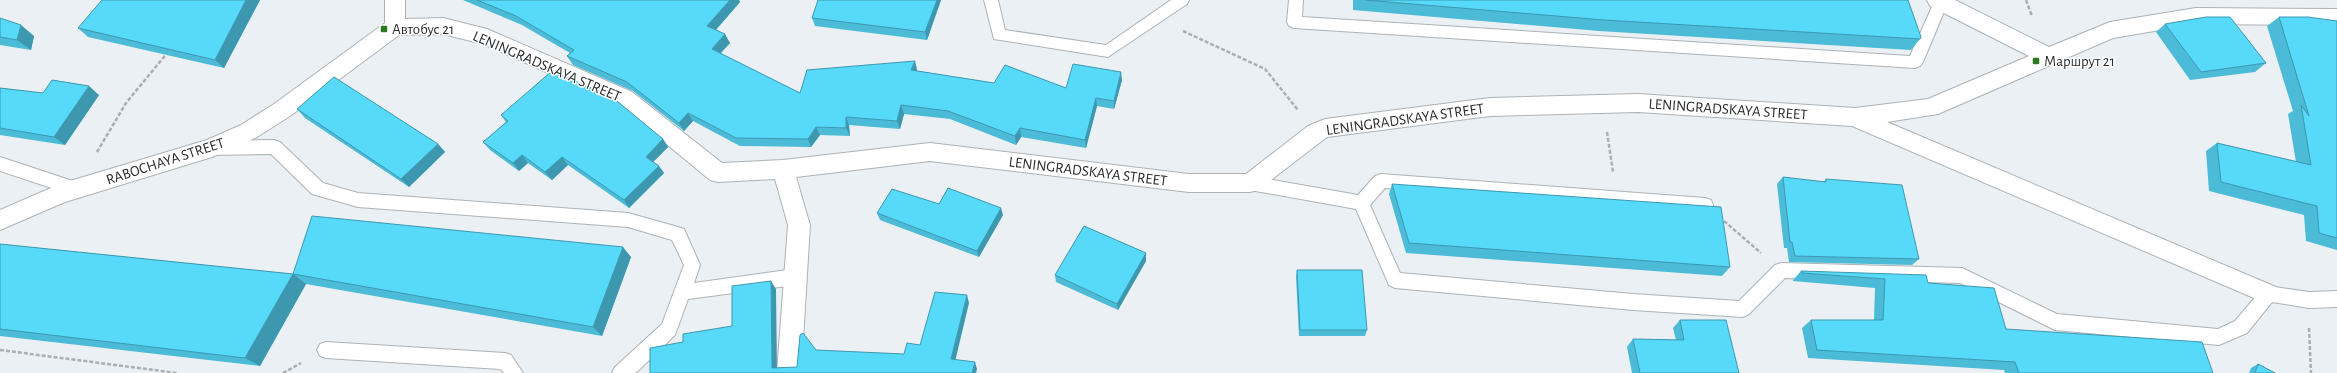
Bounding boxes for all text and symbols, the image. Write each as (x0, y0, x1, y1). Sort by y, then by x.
place label: Автобус 21 (392, 22, 454, 37)
marker: Автобус 21 (379, 24, 389, 34)
street label: LENINGRADSKAYA STREET (471, 28, 624, 105)
place label: Маршрут 21 (2044, 54, 2115, 69)
marker: Маршрут 21 (2031, 56, 2041, 66)
street label: LENINGRADSKAYA STREET (1648, 96, 1809, 123)
street label: LENINGRADSKAYA STREET (1325, 101, 1486, 138)
street label: RABOCHAYA STREET (104, 135, 227, 188)
street label: LENINGRADSKAYA STREET (1008, 154, 1169, 189)

